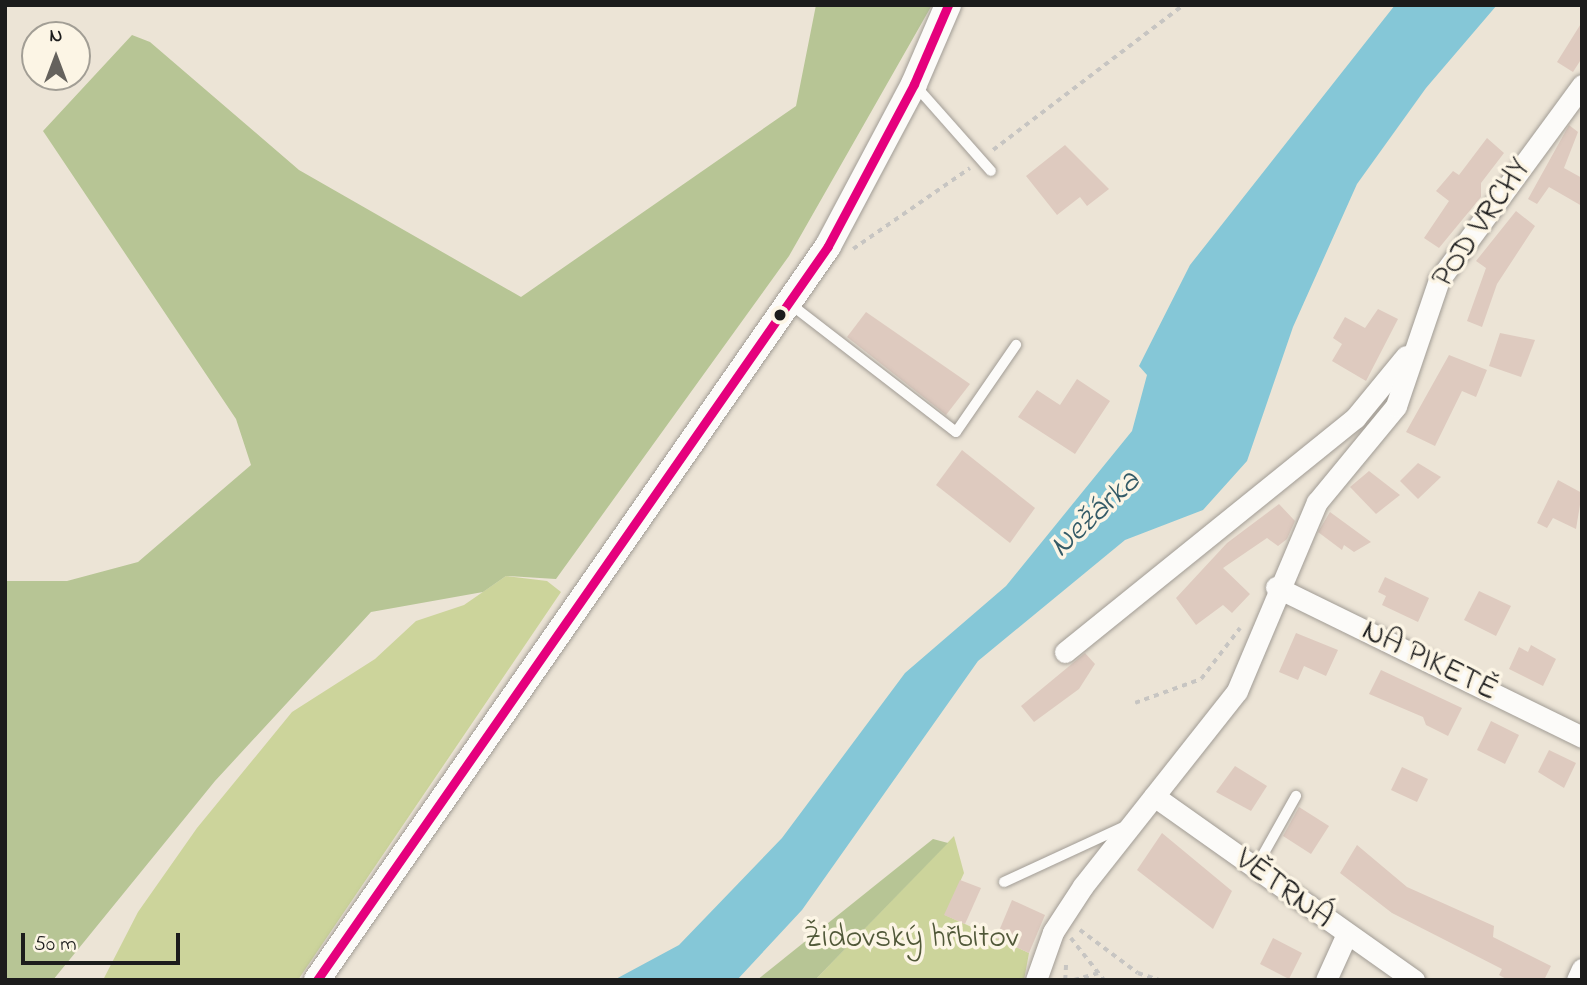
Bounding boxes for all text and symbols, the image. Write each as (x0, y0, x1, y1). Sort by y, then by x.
north arrow (21, 21, 91, 91)
text: N (50, 23, 62, 50)
street label: POD VRCHY (1426, 152, 1540, 296)
unlabelled marker (773, 308, 787, 322)
water label: Nežárka (1042, 463, 1150, 567)
street label: NA PIKETĚ (1355, 613, 1503, 711)
street label: VĚTRNÁ (1227, 842, 1339, 938)
scale bar (24, 918, 184, 962)
park label: Židovský hřbitov (804, 920, 1018, 958)
text: 50 m (34, 930, 77, 960)

